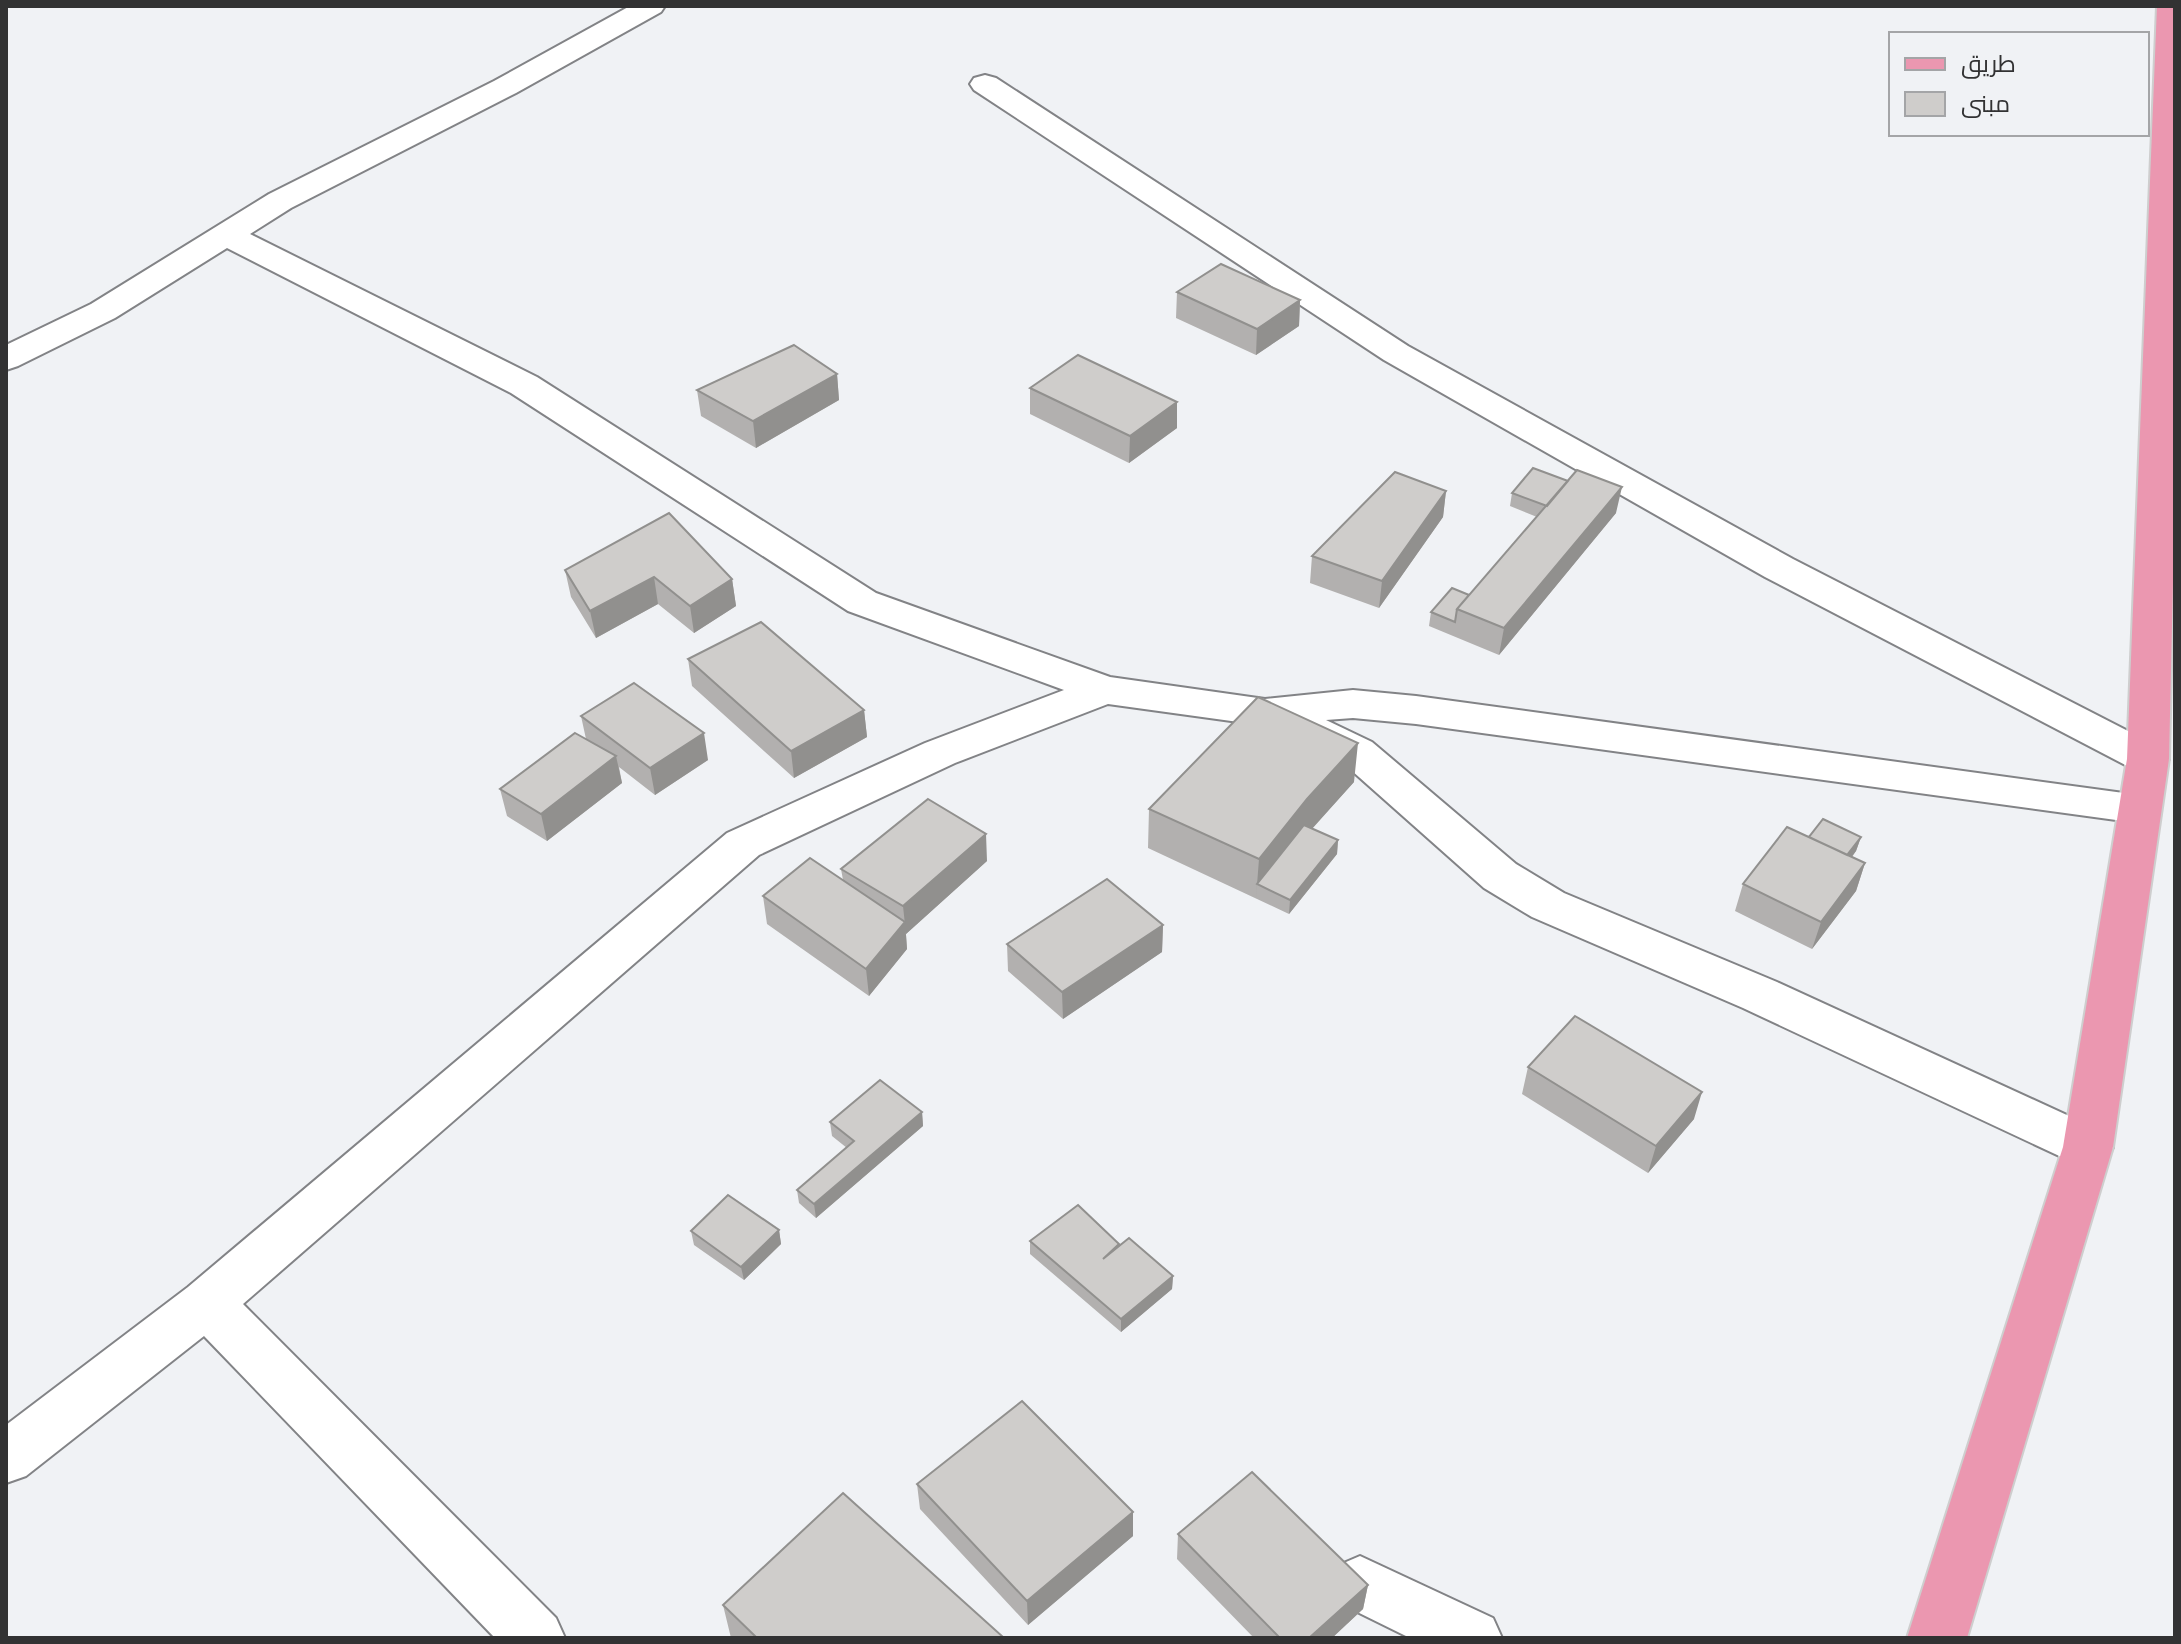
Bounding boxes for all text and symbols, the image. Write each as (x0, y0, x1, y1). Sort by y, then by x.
legend (1889, 32, 2149, 136)
text: طريق (1961, 50, 2016, 79)
text: مبنى (1961, 90, 2010, 118)

